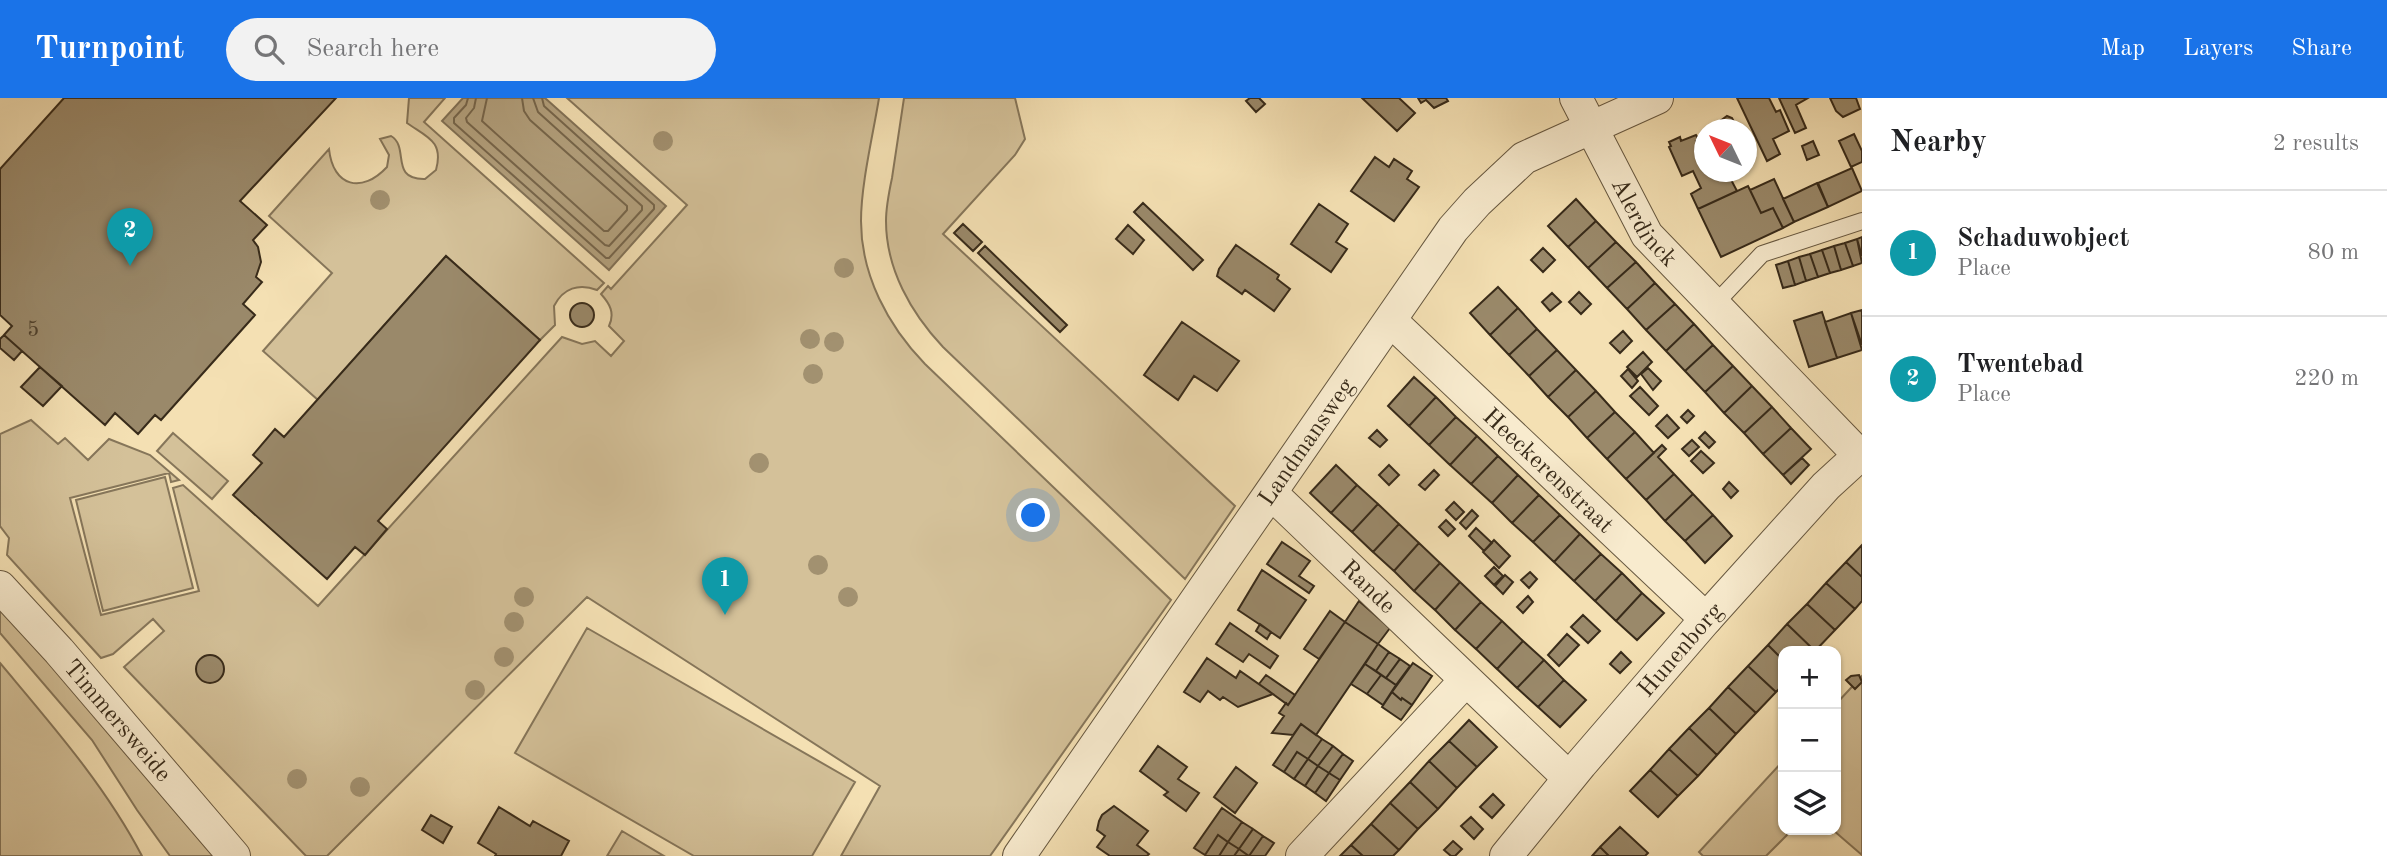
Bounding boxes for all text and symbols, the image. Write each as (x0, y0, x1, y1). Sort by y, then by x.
search box (226, 18, 716, 81)
icon: search (250, 30, 288, 68)
text: Turnpoint (35, 33, 184, 66)
text: Search here (306, 36, 439, 62)
text: Map (2101, 37, 2145, 61)
text: Layers (2183, 37, 2253, 61)
text: Share (2291, 37, 2352, 61)
north arrow (1694, 119, 1757, 182)
text: Nearby (1890, 128, 1987, 158)
text: 2 results (2273, 132, 2359, 155)
street label: Alerdinck (1606, 175, 1681, 272)
pin: 2 (107, 208, 153, 266)
text: Schaduwobject (1957, 226, 2129, 252)
text: 1 (1906, 241, 1920, 264)
text: 80 m (2308, 241, 2359, 264)
text: Place (1957, 257, 2011, 280)
house number: 5 (27, 320, 39, 341)
text: Twentebad (1957, 352, 2084, 378)
text: 2 (1906, 367, 1920, 390)
text: 220 m (2294, 367, 2359, 390)
street label: Landmansweg (1255, 375, 1360, 511)
text: Place (1957, 383, 2011, 406)
street label: Heeckerenstraat (1477, 405, 1617, 539)
your location (1016, 498, 1050, 532)
street label: Rande (1335, 556, 1399, 619)
pin: 1 (702, 557, 748, 615)
street label: Hunenborg (1634, 599, 1728, 702)
map controls (1778, 646, 1841, 835)
button: + (1778, 646, 1841, 709)
street label: Timmersweide (58, 656, 175, 787)
button: − (1778, 709, 1841, 772)
button: layers (1778, 772, 1841, 835)

